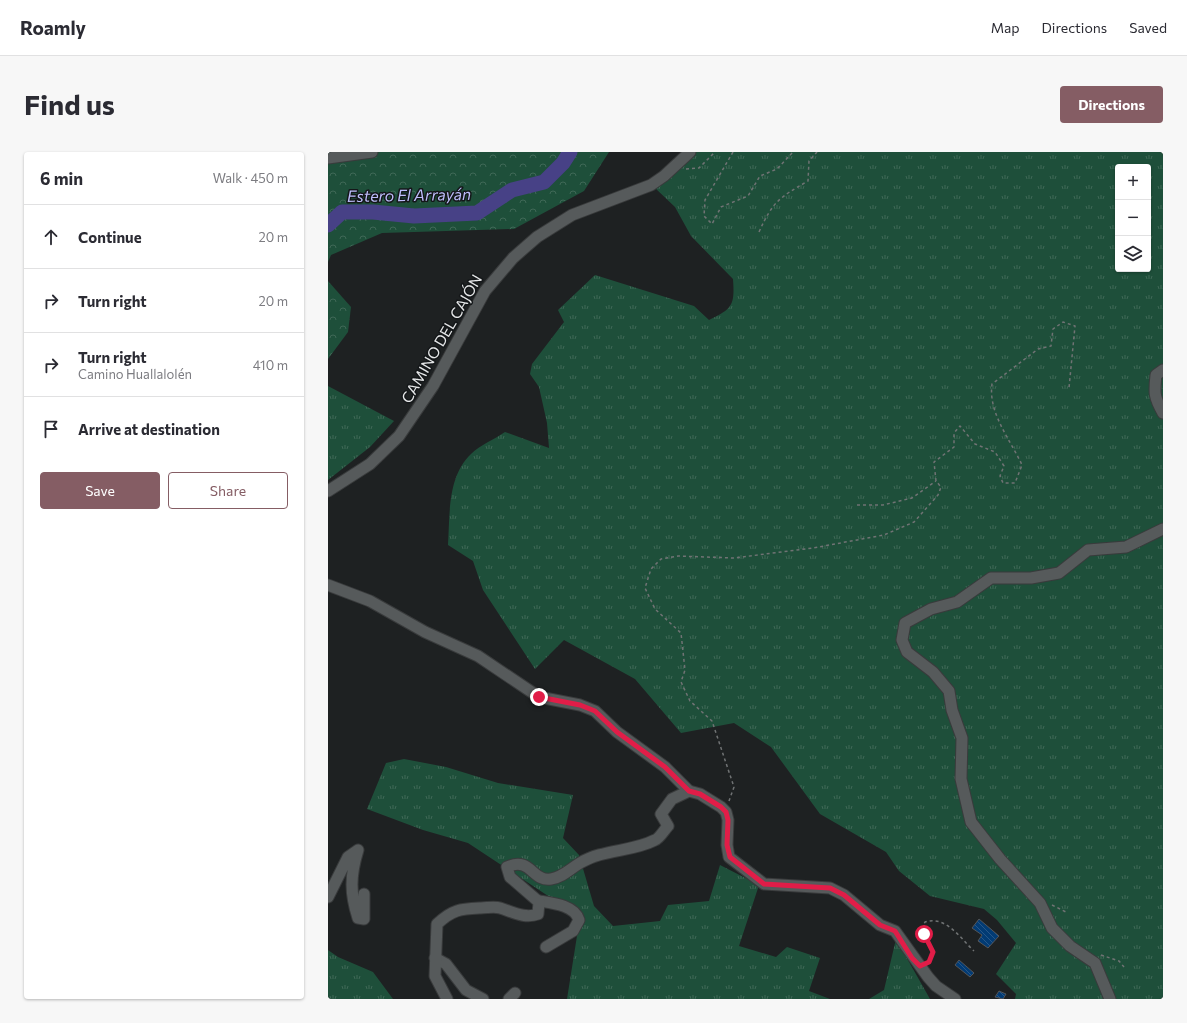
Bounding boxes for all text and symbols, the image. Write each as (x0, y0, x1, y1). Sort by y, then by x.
text: Roamly (20, 16, 86, 39)
text: Map (991, 19, 1020, 36)
text: Directions (1042, 19, 1107, 36)
text: Saved (1129, 19, 1167, 36)
button: Directions (1060, 86, 1163, 123)
text: Find us (24, 87, 115, 121)
map controls (1115, 164, 1151, 272)
button: + (1115, 164, 1151, 200)
text: 6 min (40, 168, 83, 189)
text: Walk · 450 m (213, 170, 288, 186)
water label: Estero El Arrayán (347, 184, 471, 205)
button: − (1115, 200, 1151, 236)
icon: ahead (40, 226, 62, 248)
text: Continue (78, 228, 142, 246)
text: 20 m (259, 229, 288, 245)
button: layers (1115, 236, 1151, 272)
street label: CAMINO DEL CAJÓN (396, 270, 485, 406)
icon: right (40, 290, 62, 312)
text: Turn right (78, 292, 147, 310)
text: 20 m (259, 293, 288, 309)
text: Turn right (78, 348, 147, 366)
icon: right (40, 354, 62, 376)
text: 410 m (253, 357, 288, 373)
text: Camino Huallalolén (78, 366, 192, 382)
icon: arrive (40, 418, 62, 440)
text: Arrive at destination (78, 420, 220, 438)
button: Save (40, 472, 160, 509)
button: Share (168, 472, 288, 509)
route end (530, 688, 548, 706)
route start (915, 925, 933, 943)

